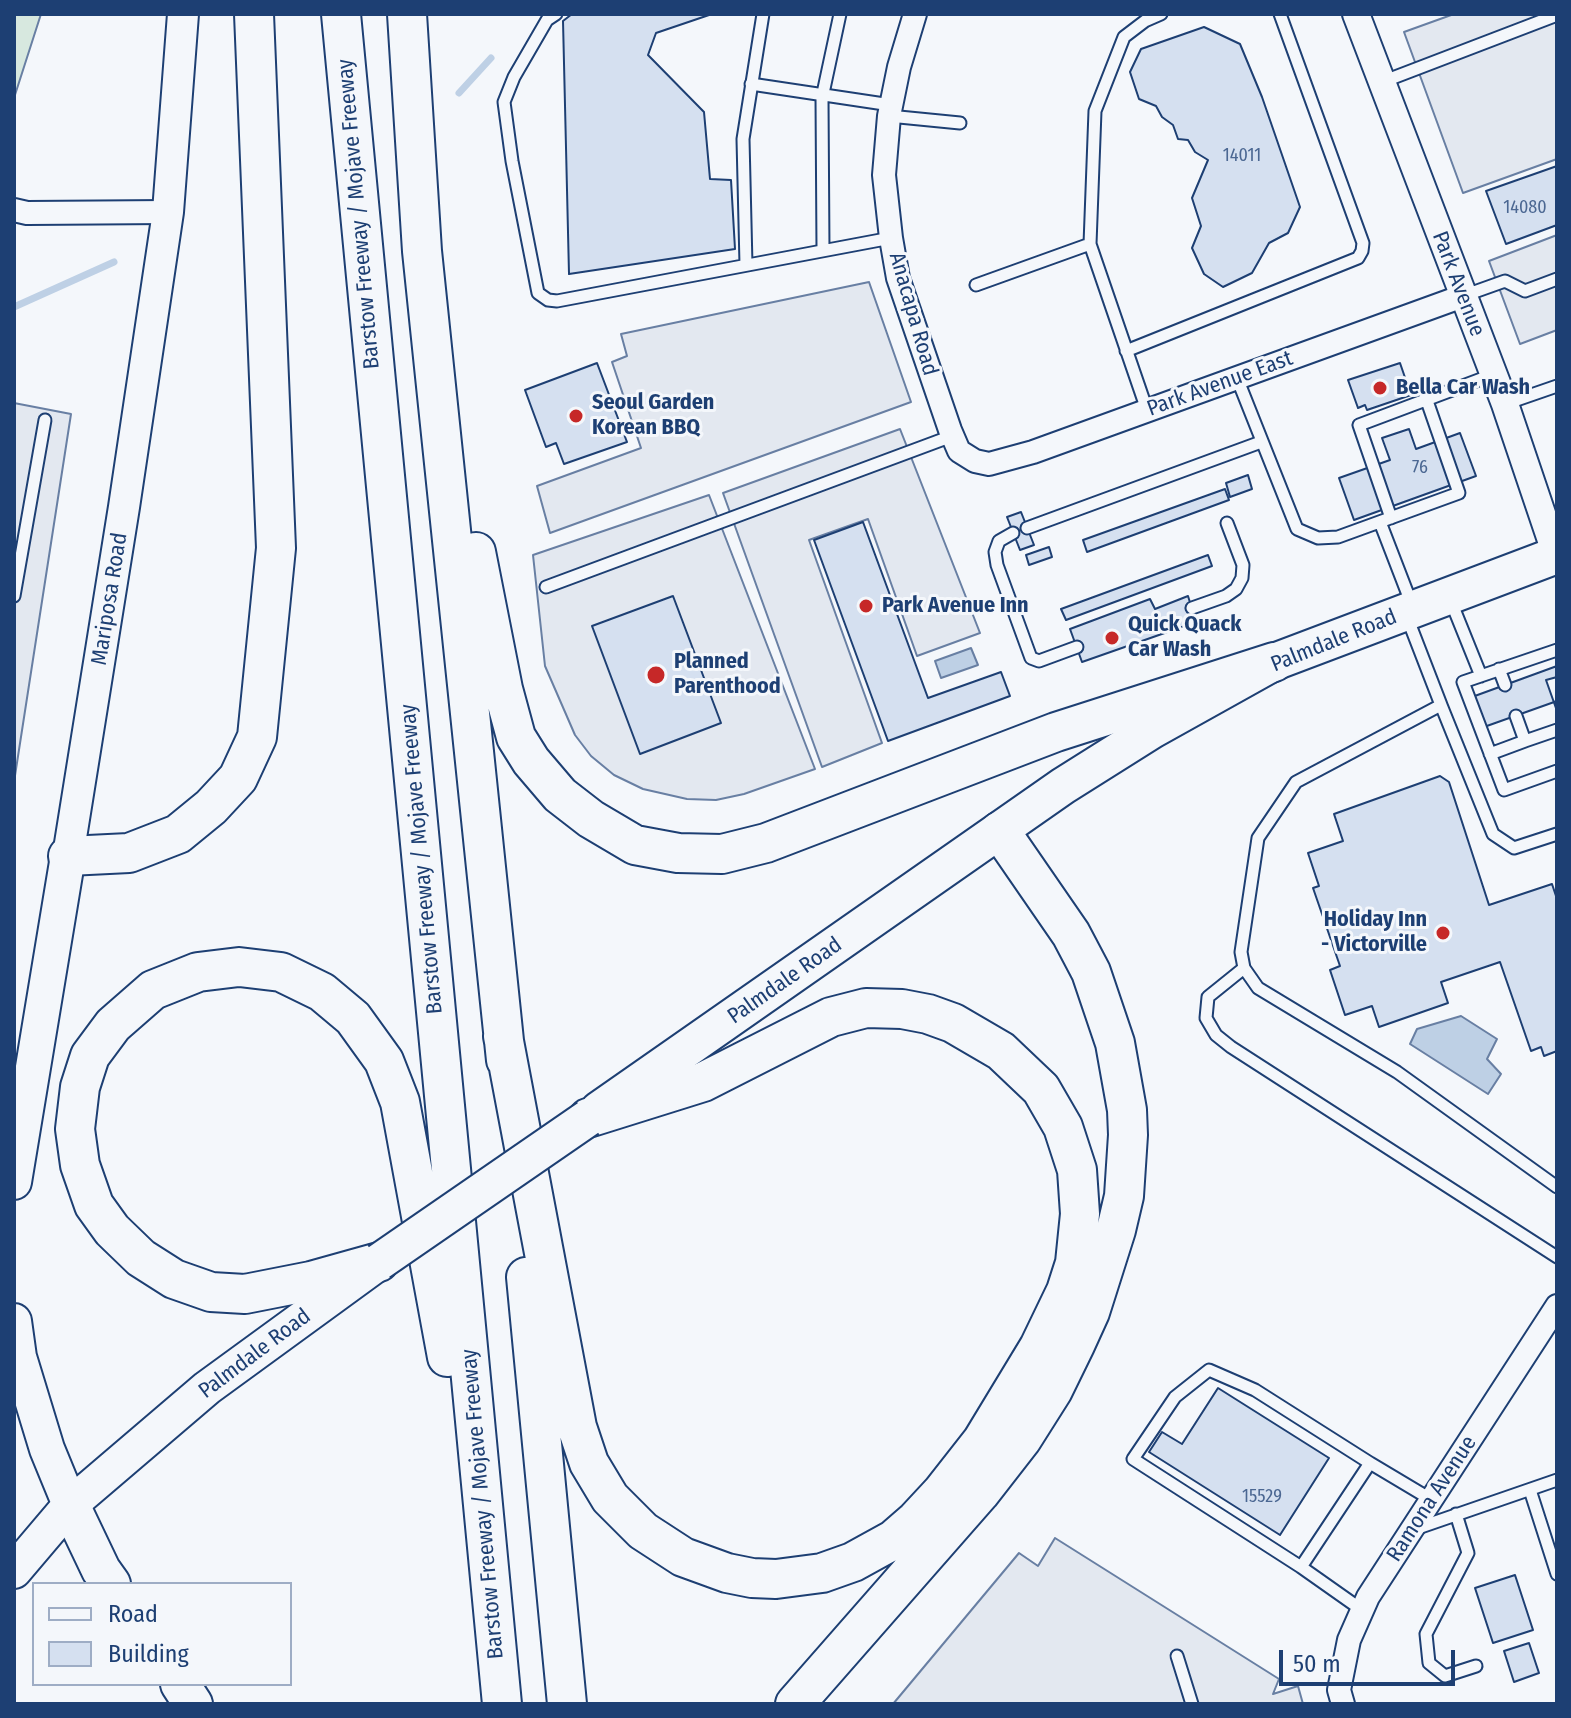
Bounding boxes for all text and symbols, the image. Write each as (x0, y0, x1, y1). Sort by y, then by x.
street label: Barstow Freeway / Mojave Freeway (332, 58, 386, 370)
house number: 14011 (1223, 145, 1261, 167)
house number: 14080 (1503, 197, 1547, 219)
street label: Park Avenue (1426, 228, 1490, 340)
street label: Anacapa Road (883, 249, 943, 379)
street label: Park Avenue East (1144, 345, 1296, 423)
place label: Bella Car Wash (1396, 375, 1530, 401)
marker: Bella Car Wash (1371, 379, 1389, 397)
place label: Seoul Garden Korean BBQ (592, 390, 714, 442)
marker: Seoul Garden Korean BBQ (567, 407, 585, 425)
house number: 76 (1412, 457, 1428, 479)
street label: Mariposa Road (87, 531, 133, 667)
place label: Park Avenue Inn (882, 593, 1029, 619)
marker: Park Avenue Inn (857, 597, 875, 615)
street label: Palmdale Road (1267, 604, 1401, 678)
place label: Quick Quack Car Wash (1128, 612, 1241, 664)
marker: Quick Quack Car Wash (1103, 629, 1121, 647)
place label: Planned Parenthood (674, 649, 781, 700)
marker: Planned Parenthood (645, 664, 667, 686)
street label: Barstow Freeway / Mojave Freeway (395, 703, 449, 1015)
place label: Holiday Inn - Victorville (1321, 907, 1427, 958)
marker: Holiday Inn - Victorville (1434, 924, 1452, 942)
street label: Palmdale Road (723, 932, 847, 1030)
street label: Palmdale Road (194, 1303, 316, 1405)
street label: Barstow Freeway / Mojave Freeway (456, 1348, 510, 1660)
street label: Ramona Avenue (1382, 1431, 1482, 1567)
house number: 15529 (1242, 1486, 1282, 1508)
legend (32, 1582, 292, 1686)
text: Road (108, 1600, 158, 1628)
scale bar (1283, 1634, 1459, 1684)
text: Building (108, 1640, 189, 1668)
text: 50 m (1293, 1650, 1341, 1678)

